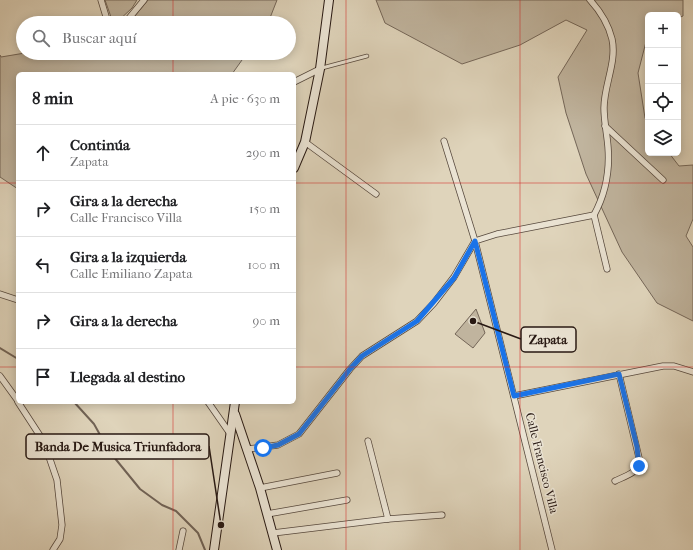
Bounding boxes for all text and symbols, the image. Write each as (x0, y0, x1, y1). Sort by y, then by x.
map controls (645, 12, 681, 156)
button: + (645, 12, 681, 48)
search box (16, 16, 296, 60)
icon: search (30, 27, 52, 49)
text: Buscar aquí (62, 29, 137, 47)
button: − (645, 48, 681, 84)
button: locate (645, 84, 681, 120)
text: 8 min (32, 88, 73, 108)
text: A pie · 630 m (210, 91, 280, 106)
button: layers (645, 120, 681, 156)
text: Continúa (70, 136, 130, 154)
icon: ahead (32, 142, 54, 164)
text: 290 m (246, 145, 280, 160)
text: Zapata (70, 154, 109, 169)
text: Gira a la derecha (70, 192, 177, 210)
icon: right (32, 198, 54, 220)
text: 150 m (249, 201, 280, 216)
text: Calle Francisco Villa (70, 210, 182, 225)
text: Gira a la izquierda (70, 248, 186, 266)
icon: left (32, 254, 54, 276)
text: 100 m (247, 257, 280, 272)
text: Calle Emiliano Zapata (70, 266, 193, 281)
icon: right (32, 310, 54, 332)
text: Gira a la derecha (70, 312, 177, 330)
text: 90 m (252, 313, 280, 328)
callout: Zapata (521, 327, 576, 352)
text: Zapata (529, 332, 568, 348)
icon: arrive (32, 366, 54, 388)
text: Llegada al destino (70, 368, 185, 386)
street label: Calle Francisco Villa (523, 411, 561, 515)
callout: Banda De Musica Triunfadora (26, 434, 209, 459)
text: Banda De Musica Triunfadora (35, 439, 202, 454)
route start (254, 439, 272, 457)
route end (630, 457, 648, 475)

